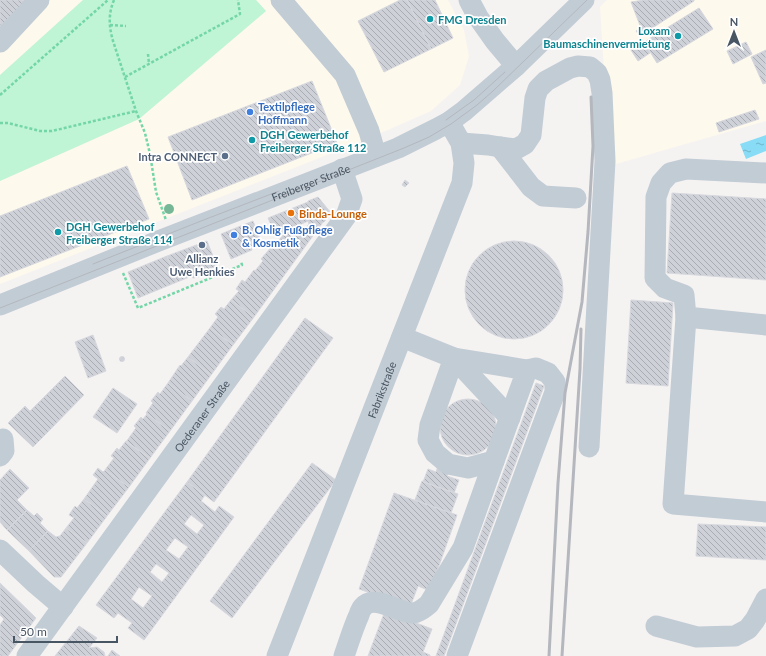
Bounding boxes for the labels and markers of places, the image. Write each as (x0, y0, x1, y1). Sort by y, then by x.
place label: FMG Dresden (438, 13, 507, 26)
marker: FMG Dresden (425, 14, 435, 24)
place label: Loxam Baumaschinenvermietung (543, 24, 670, 50)
marker: Loxam Baumaschinenvermietung (673, 31, 683, 41)
place label: Textilpflege Hoffmann (258, 100, 315, 126)
marker: Textilpflege Hoffmann (245, 107, 255, 117)
place label: DGH Gewerbehof Freiberger Straße 112 (260, 128, 367, 154)
marker: DGH Gewerbehof Freiberger Straße 112 (247, 135, 257, 145)
place label: Intra CONNECT (138, 150, 217, 163)
marker: Intra CONNECT (220, 151, 230, 161)
place label: Binda-Lounge (299, 207, 367, 220)
marker: Binda-Lounge (286, 208, 296, 218)
place label: DGH Gewerbehof Freiberger Straße 114 (66, 220, 173, 246)
place label: B. Ohlig Fußpflege & Kosmetik (242, 223, 333, 249)
marker: DGH Gewerbehof Freiberger Straße 114 (53, 227, 63, 237)
marker: B. Ohlig Fußpflege & Kosmetik (229, 230, 239, 240)
marker: Allianz Uwe Henkies (197, 240, 207, 250)
place label: Allianz Uwe Henkies (169, 252, 235, 278)

